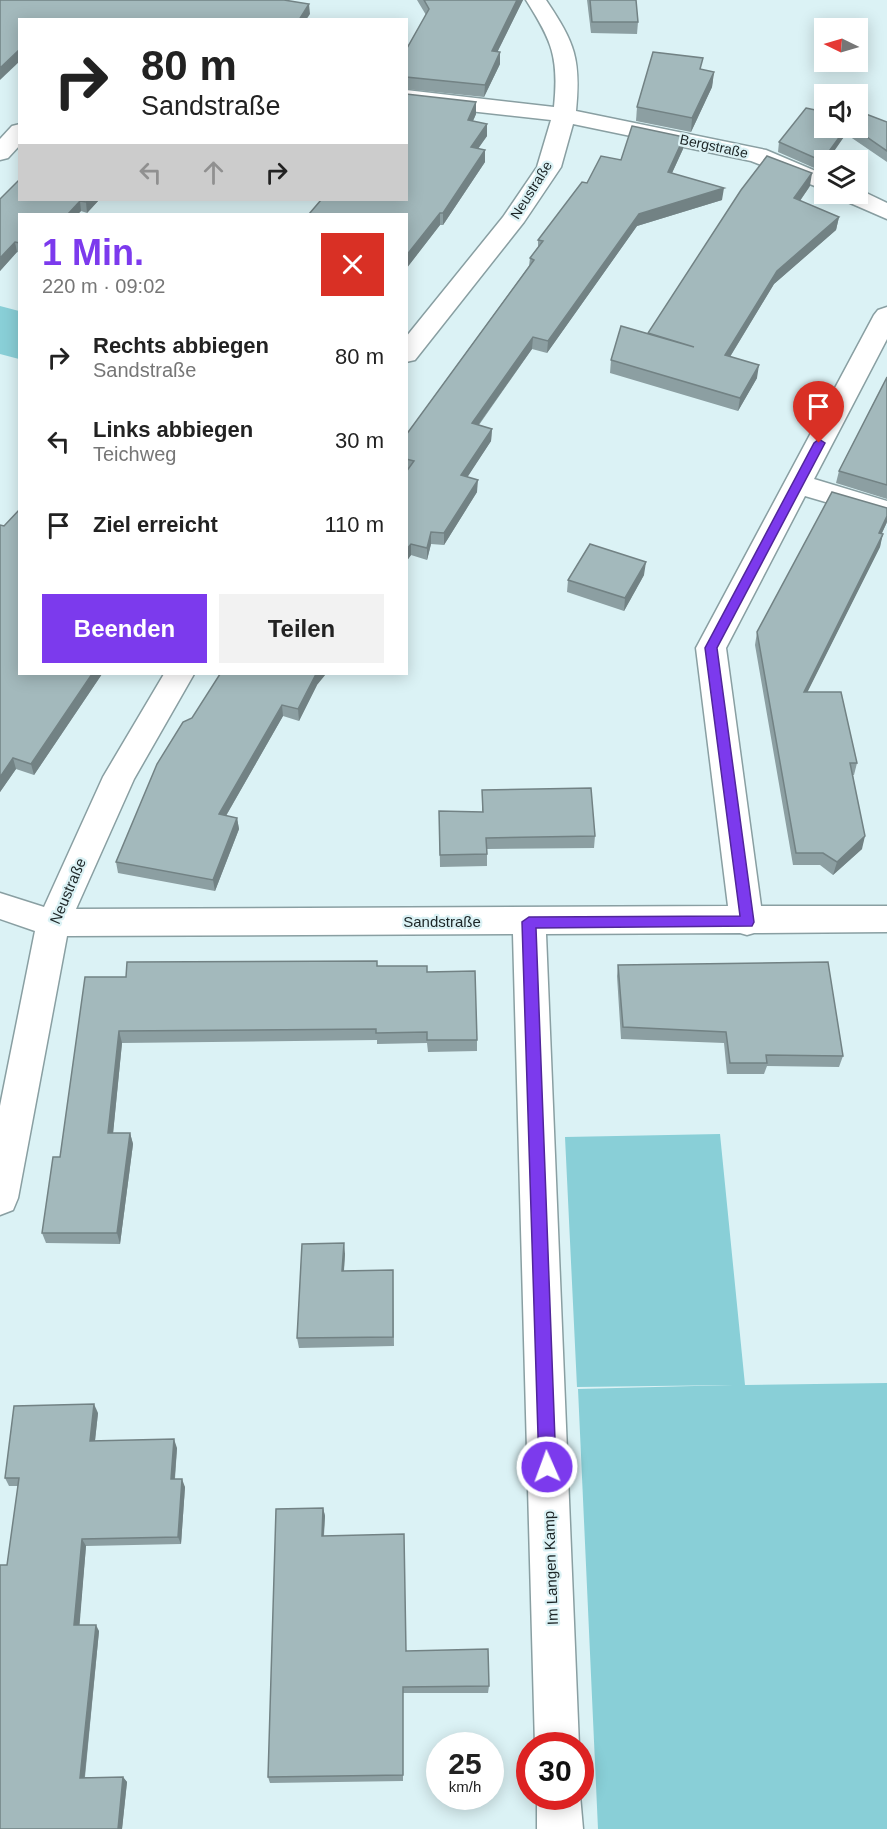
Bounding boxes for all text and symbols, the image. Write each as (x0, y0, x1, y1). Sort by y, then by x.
north arrow (814, 18, 868, 72)
map controls (814, 18, 868, 204)
icon: right (42, 42, 120, 120)
text: 80 m (141, 42, 237, 89)
button: sound (814, 84, 868, 138)
text: Sandstraße (141, 91, 281, 121)
street label: Bergstraße (678, 131, 750, 161)
button: layers (814, 150, 868, 204)
icon: left (134, 156, 167, 189)
icon: ahead (197, 156, 230, 189)
icon: right (260, 156, 293, 189)
street label: Neustraße (507, 158, 555, 222)
text: 1 Min. (42, 232, 144, 273)
button: close (321, 233, 384, 296)
text: 220 m · 09:02 (42, 275, 165, 297)
text: Rechts abbiegen (93, 333, 269, 358)
icon: right (42, 341, 75, 374)
text: 80 m (335, 344, 384, 369)
text: Sandstraße (93, 359, 196, 381)
pin (793, 381, 844, 443)
icon: arrive (802, 390, 835, 423)
text: Links abbiegen (93, 417, 253, 442)
icon: left (42, 425, 75, 458)
text: 30 m (335, 428, 384, 453)
text: Teichweg (93, 443, 176, 465)
icon: arrive (42, 509, 75, 542)
text: Ziel erreicht (93, 512, 218, 537)
text: 110 m (324, 512, 384, 537)
button: Beenden (42, 594, 207, 663)
button: Teilen (219, 594, 384, 663)
street label: Neustraße (46, 855, 89, 926)
street label: Sandstraße (403, 913, 481, 930)
position arrow (515, 1435, 579, 1499)
street label: Im Langen Kamp (540, 1511, 561, 1625)
speed limit sign: 30 (516, 1732, 594, 1810)
text: 25 (448, 1747, 482, 1780)
text: km/h (449, 1778, 481, 1795)

